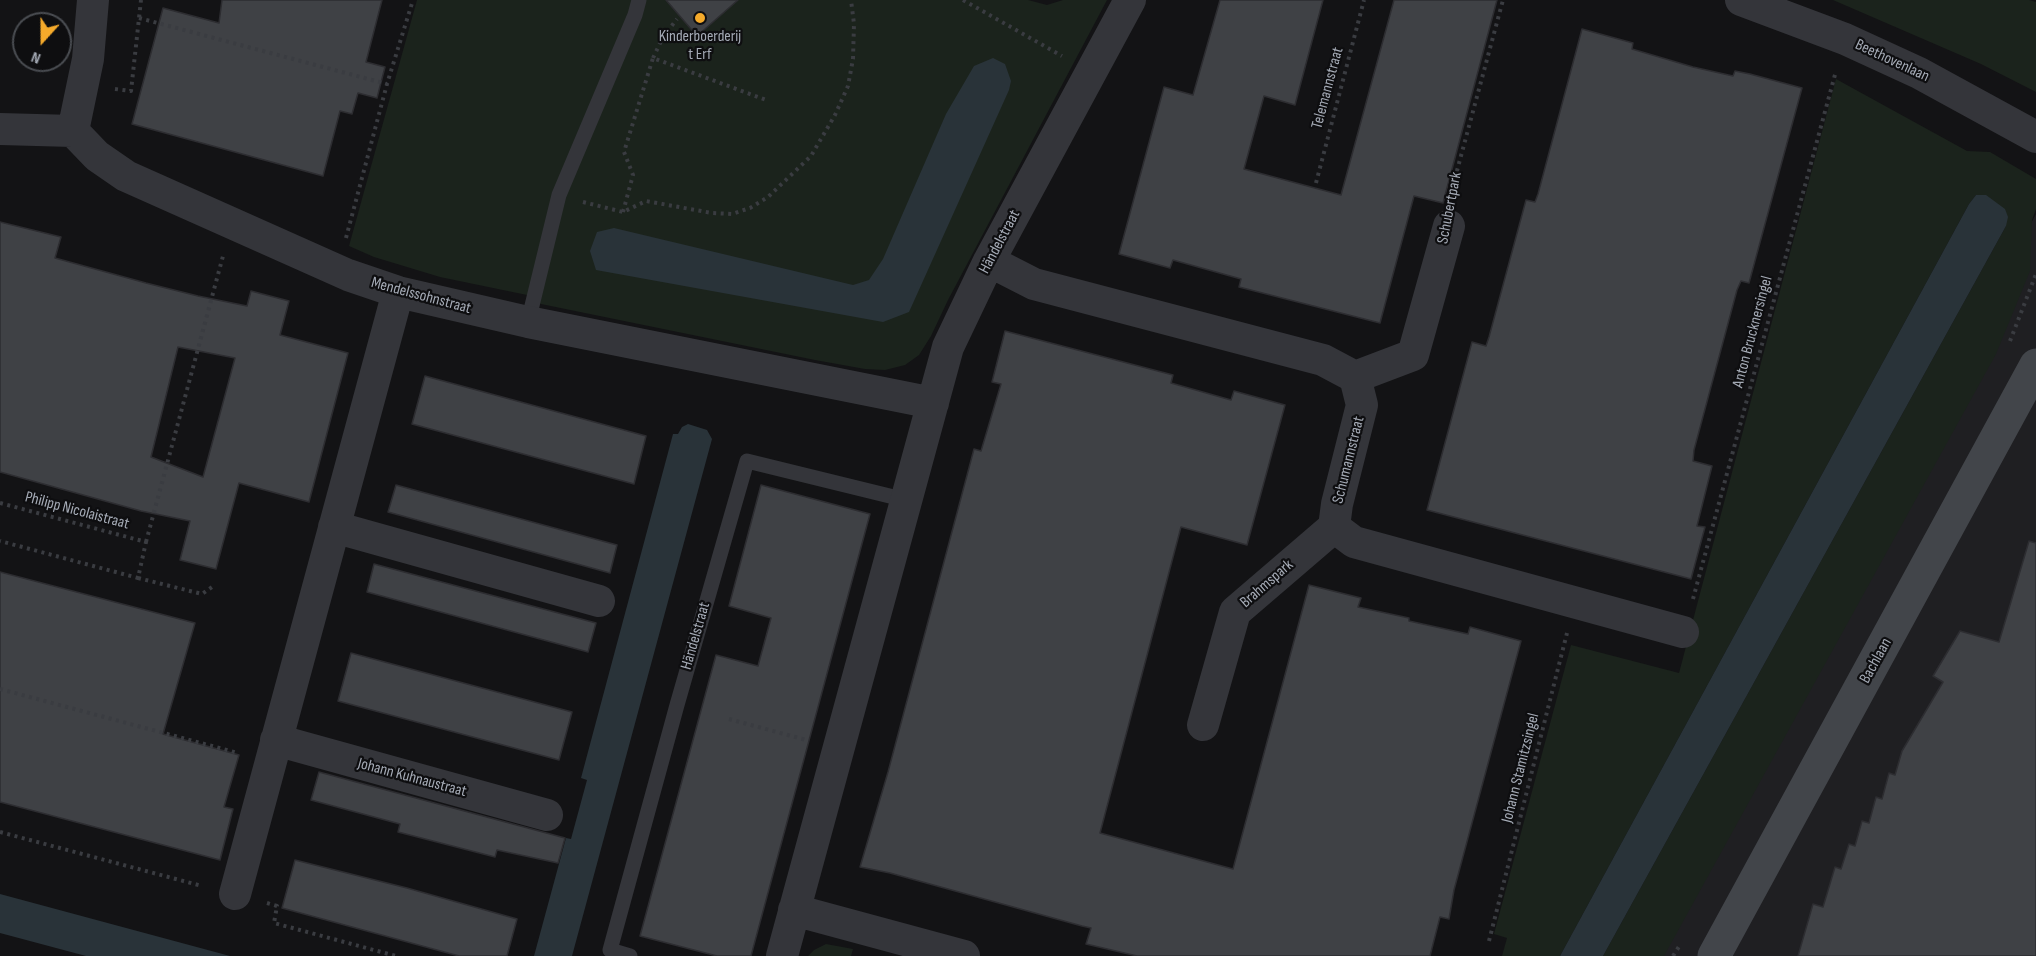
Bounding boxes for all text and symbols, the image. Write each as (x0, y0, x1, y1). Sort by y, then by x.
marker: Kinderboerderij t Erf (693, 11, 707, 25)
north arrow (12, 12, 72, 72)
place label: Kinderboerderij t Erf (659, 27, 741, 65)
street label: Beethovenlaan (1852, 35, 1932, 87)
street label: Telemannstraat (1308, 45, 1348, 131)
text: N (29, 47, 43, 68)
street label: Schubertpark (1434, 170, 1466, 246)
street label: Händelstraat (975, 207, 1025, 277)
street label: Mendelssohnstraat (369, 273, 473, 319)
street label: Anton Brucknersingel (1729, 274, 1777, 390)
street label: Schumannstraat (1329, 414, 1369, 506)
street label: Philipp Nicolaistraat (23, 488, 131, 534)
street label: Brahmspark (1237, 556, 1297, 612)
street label: Händelstraat (677, 600, 715, 672)
street label: Bachlaan (1856, 635, 1896, 687)
street label: Johann Stamitzsingel (1498, 711, 1544, 825)
street label: Johann Kuhnaustraat (356, 754, 468, 802)

